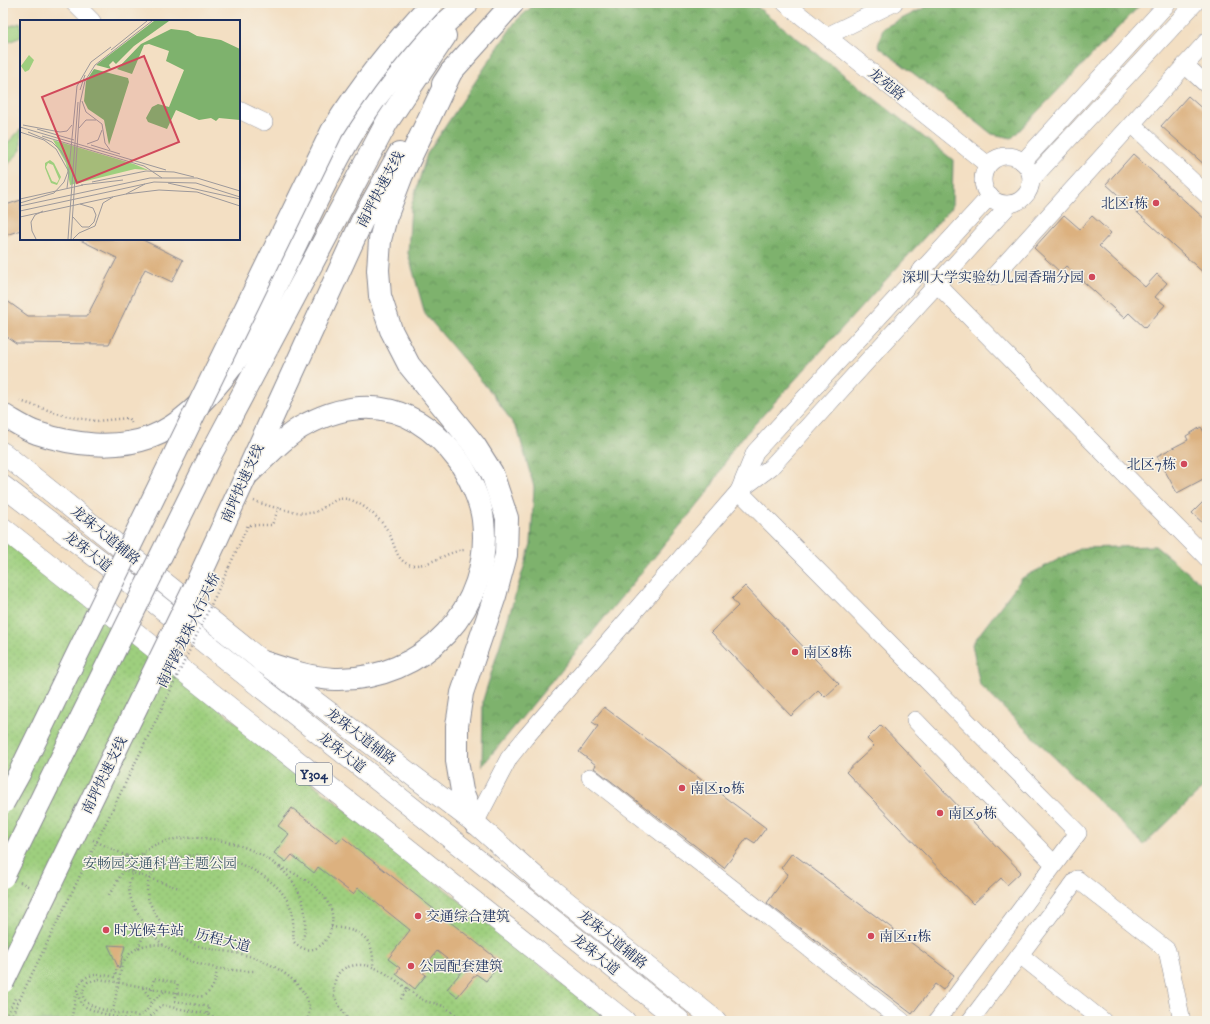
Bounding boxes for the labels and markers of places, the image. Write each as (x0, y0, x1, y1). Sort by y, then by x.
place label: 北区1栋 (1101, 195, 1148, 213)
marker: 北区1栋 (1151, 198, 1161, 208)
place label: 深圳大学实验幼儿园香瑞分园 (902, 269, 1084, 287)
marker: 深圳大学实验幼儿园香瑞分园 (1087, 272, 1097, 282)
place label: 北区7栋 (1127, 456, 1176, 474)
marker: 北区7栋 (1179, 459, 1189, 469)
place label: 南区8栋 (803, 644, 852, 662)
marker: 南区8栋 (790, 647, 800, 657)
place label: 南区10栋 (690, 780, 745, 798)
marker: 南区10栋 (677, 783, 687, 793)
place label: 南区9栋 (948, 805, 997, 823)
marker: 南区9栋 (935, 808, 945, 818)
place label: 交通综合建筑 (426, 908, 510, 926)
marker: 交通综合建筑 (413, 911, 423, 921)
place label: 时光候车站 (114, 922, 184, 940)
marker: 时光候车站 (101, 925, 111, 935)
place label: 南区11栋 (879, 928, 931, 946)
marker: 南区11栋 (866, 931, 876, 941)
place label: 公园配套建筑 (419, 958, 503, 976)
marker: 公园配套建筑 (406, 961, 416, 971)

